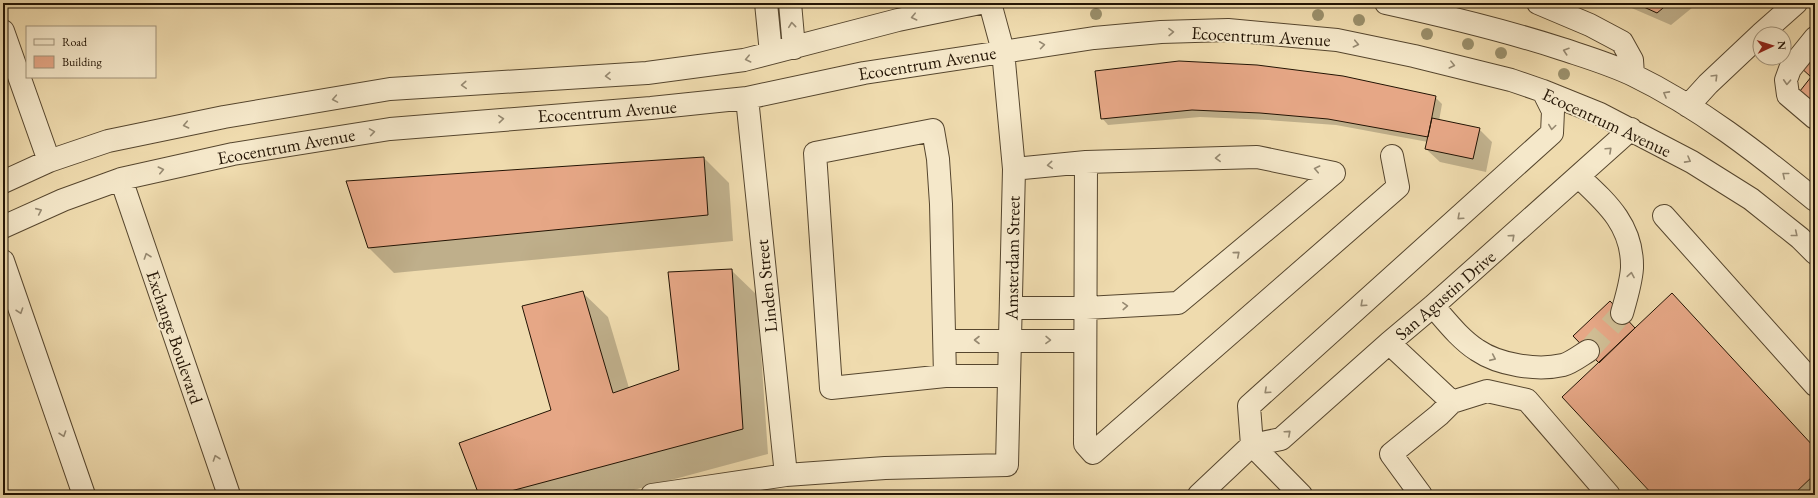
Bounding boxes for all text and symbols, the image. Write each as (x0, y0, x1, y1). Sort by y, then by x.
one-way arrow (911, 12, 917, 20)
street label: Ecocentrum Avenue (1191, 21, 1331, 51)
one-way arrow (788, 22, 797, 28)
legend (26, 26, 156, 78)
north arrow (1752, 26, 1792, 66)
one-way arrow (1168, 27, 1174, 36)
text: Road (62, 34, 88, 50)
one-way arrow (1353, 39, 1359, 48)
text: N (1775, 40, 1789, 50)
street label: Ecocentrum Avenue (856, 41, 998, 85)
one-way arrow (1038, 41, 1045, 50)
one-way arrow (1563, 47, 1570, 55)
text: Building (62, 54, 103, 70)
one-way arrow (744, 54, 751, 62)
one-way arrow (1448, 61, 1455, 69)
one-way arrow (605, 71, 611, 80)
one-way arrow (1710, 74, 1718, 82)
one-way arrow (1783, 79, 1791, 85)
one-way arrow (461, 80, 467, 89)
street label: Ecocentrum Avenue (1539, 82, 1675, 162)
one-way arrow (1663, 91, 1670, 98)
one-way arrow (332, 94, 338, 102)
street label: Ecocentrum Avenue (537, 95, 677, 127)
one-way arrow (498, 115, 504, 124)
one-way arrow (183, 121, 189, 129)
street label: Ecocentrum Avenue (215, 123, 357, 169)
one-way arrow (1548, 124, 1557, 130)
one-way arrow (369, 128, 375, 137)
one-way arrow (1604, 148, 1611, 155)
one-way arrow (1215, 154, 1221, 162)
one-way arrow (1684, 156, 1691, 163)
one-way arrow (1047, 161, 1053, 170)
one-way arrow (158, 166, 165, 175)
one-way arrow (1314, 166, 1320, 174)
one-way arrow (1782, 173, 1789, 180)
street label: Amsterdam Street (999, 195, 1025, 321)
one-way arrow (34, 208, 42, 216)
one-way arrow (1457, 212, 1465, 219)
one-way arrow (1791, 229, 1798, 236)
one-way arrow (1507, 234, 1515, 241)
street label: Linden Street (750, 238, 782, 334)
street label: San Agustin Drive (1390, 245, 1500, 345)
one-way arrow (143, 252, 152, 259)
one-way arrow (1232, 252, 1239, 259)
street label: Exchange Boulevard (141, 267, 209, 407)
one-way arrow (1626, 272, 1634, 278)
one-way arrow (1361, 299, 1368, 306)
one-way arrow (1122, 302, 1128, 310)
one-way arrow (16, 307, 24, 314)
one-way arrow (974, 336, 980, 344)
one-way arrow (1045, 336, 1051, 344)
one-way arrow (1488, 353, 1496, 361)
one-way arrow (1264, 386, 1272, 393)
one-way arrow (58, 430, 66, 437)
one-way arrow (1283, 431, 1291, 438)
one-way arrow (213, 455, 221, 462)

